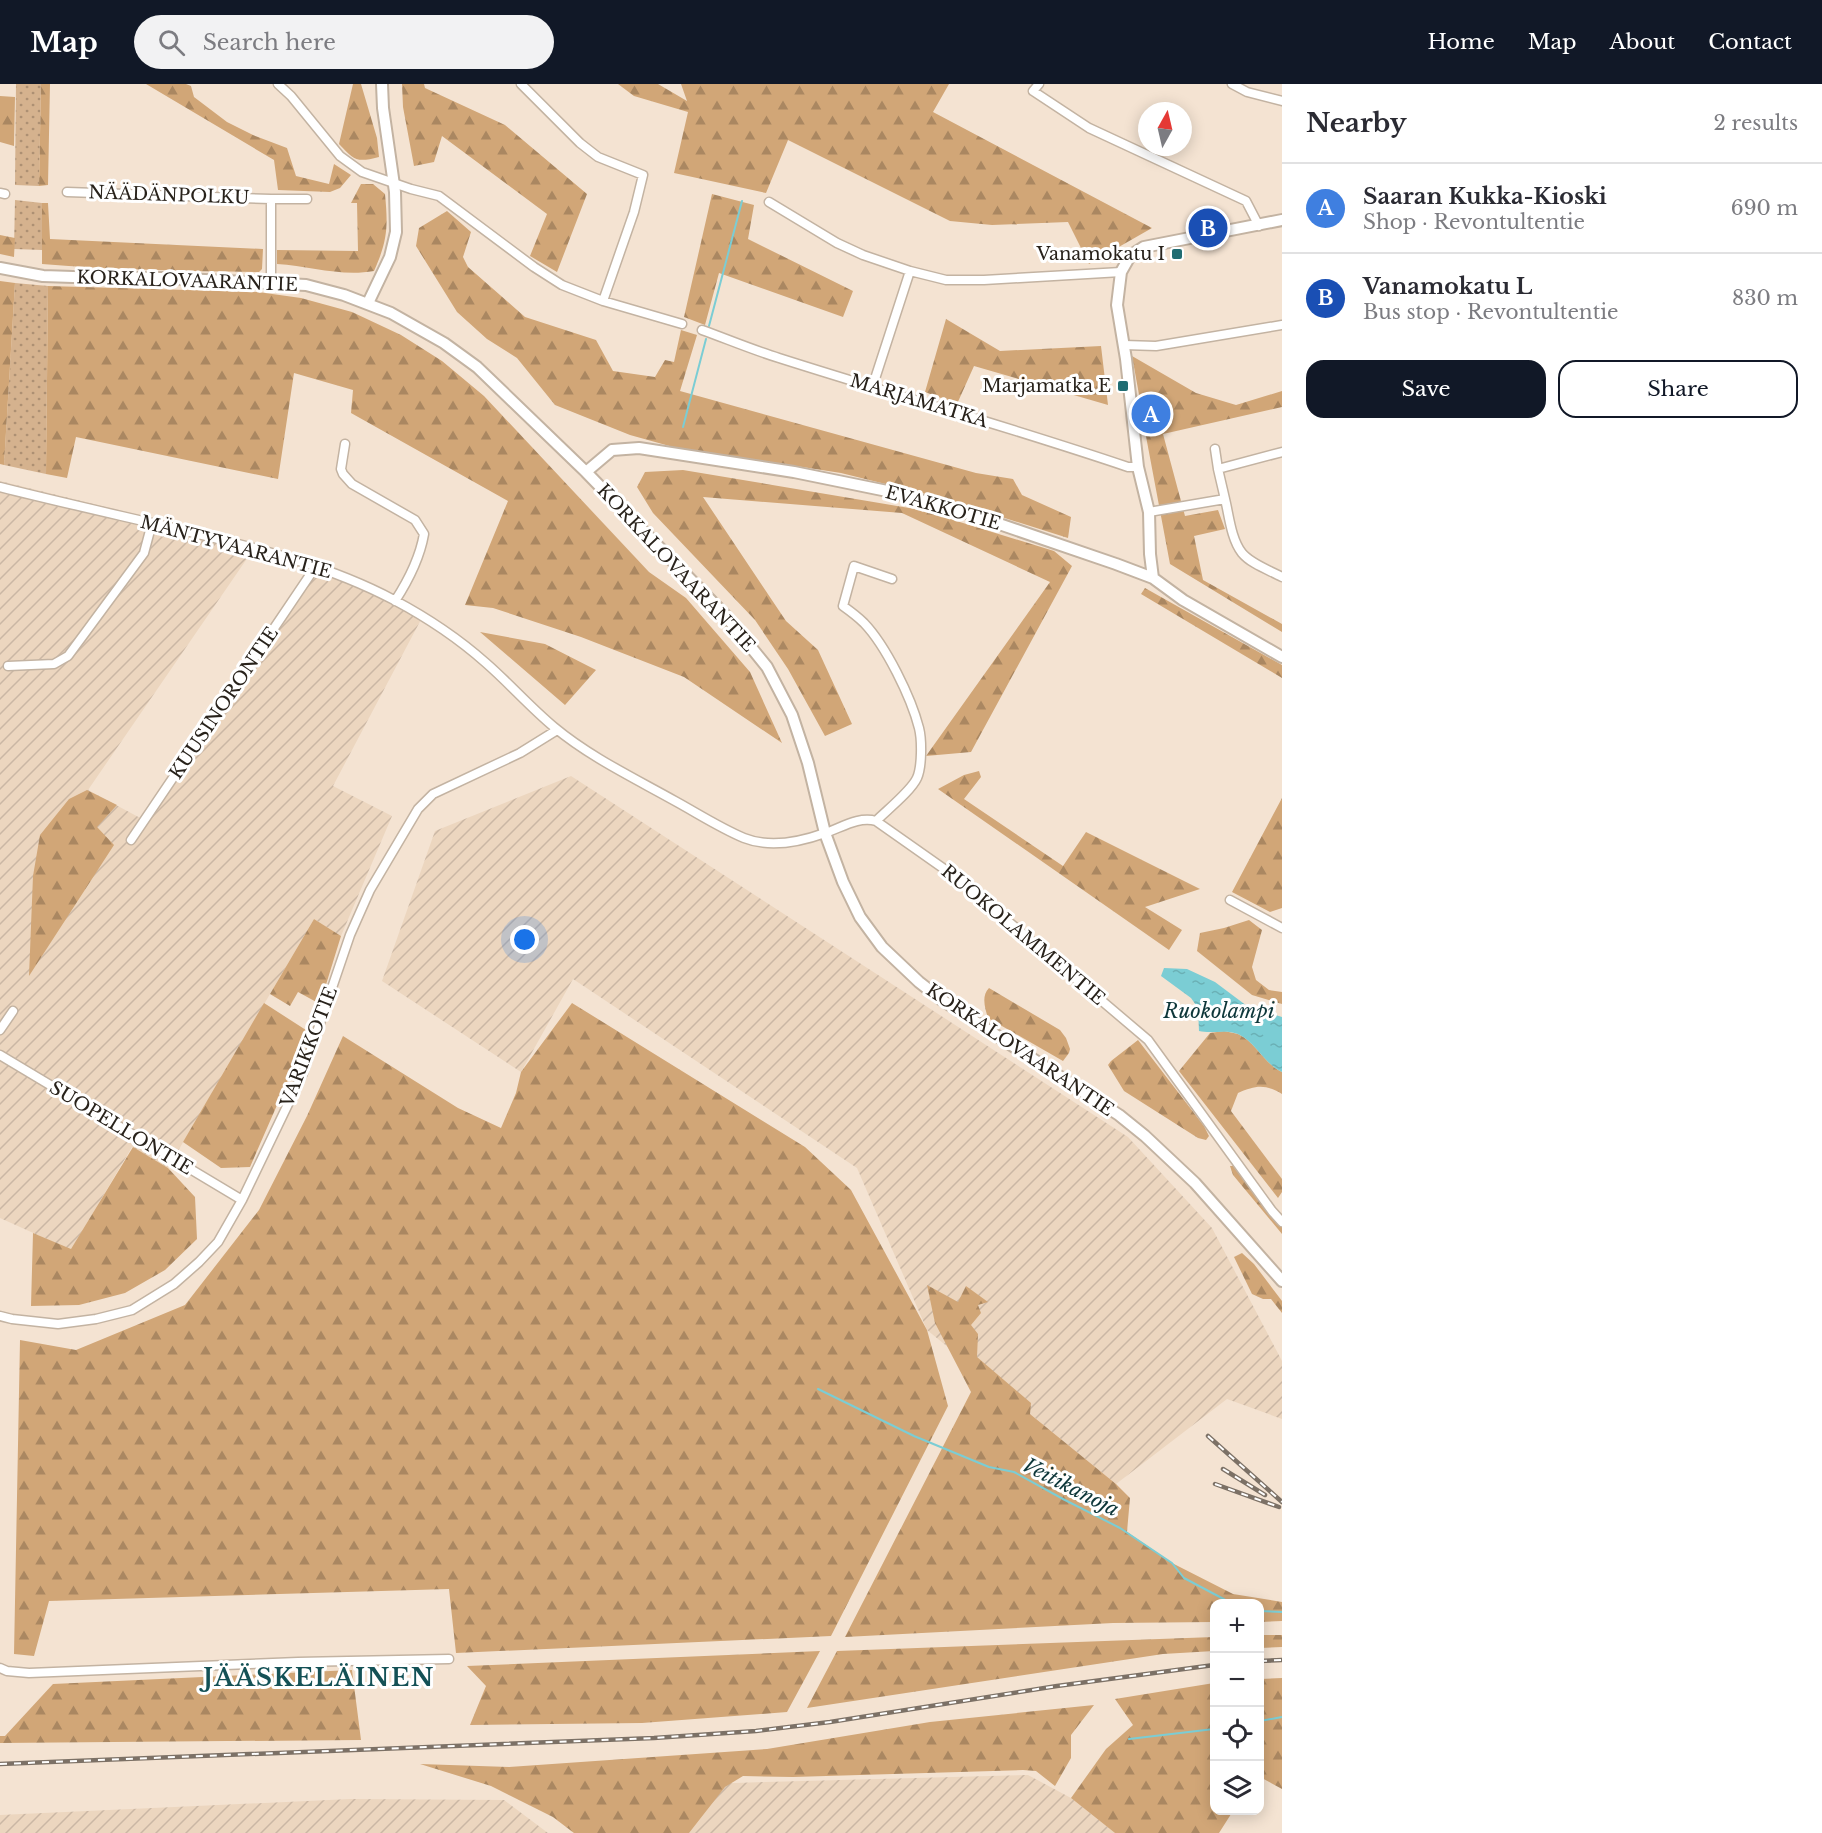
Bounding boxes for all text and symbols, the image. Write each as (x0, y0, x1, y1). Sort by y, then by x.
search box (134, 15, 554, 69)
text: Map (30, 25, 98, 60)
icon: search (155, 26, 188, 59)
text: Search here (203, 29, 336, 56)
text: Home (1428, 29, 1495, 55)
text: Map (1528, 29, 1576, 55)
text: About (1609, 29, 1675, 55)
text: Contact (1708, 29, 1792, 55)
north arrow (1138, 102, 1192, 156)
text: Nearby (1306, 107, 1407, 139)
text: 2 results (1714, 111, 1798, 135)
street label: NÄÄDÄNPOLKU (88, 180, 250, 209)
text: Saaran Kukka-Kioski (1363, 183, 1607, 210)
text: A (1317, 196, 1334, 220)
text: 690 m (1731, 196, 1798, 220)
pin: B (1188, 206, 1228, 250)
text: Shop · Revontultentie (1363, 210, 1585, 234)
place label: Vanamokatu I (1036, 243, 1165, 265)
marker: Vanamokatu I (1170, 247, 1184, 261)
street label: KORKALOVAARANTIE (76, 266, 298, 296)
text: Vanamokatu L (1363, 273, 1532, 300)
text: B (1318, 286, 1333, 310)
text: 830 m (1732, 286, 1798, 310)
text: Bus stop · Revontultentie (1363, 300, 1618, 324)
button: Save (1306, 360, 1546, 418)
button: Share (1558, 360, 1798, 418)
street label: MARJAMATKA (847, 370, 992, 433)
place label: Marjamatka E (982, 375, 1111, 397)
marker: Marjamatka E (1116, 379, 1130, 393)
pin: A (1132, 392, 1170, 436)
street label: KORKALOVAARANTIE (592, 480, 760, 656)
street label: EVAKKOTIE (883, 481, 1003, 535)
street label: MÄNTYVAARANTIE (138, 510, 334, 583)
street label: KUUSINORONTIE (165, 623, 283, 783)
street label: RUOKOLAMMENTIE (937, 860, 1109, 1010)
your location (510, 925, 539, 954)
street label: KORKALOVAARANTIE (922, 979, 1118, 1121)
street label: VARIKKOTIE (276, 984, 342, 1111)
water label: Ruokolampi (1162, 999, 1275, 1023)
street label: SUOPELLONTIE (45, 1077, 197, 1179)
water label: Veitikanoja (1019, 1453, 1123, 1521)
map controls (1210, 1599, 1264, 1815)
button: + (1210, 1599, 1264, 1653)
button: − (1210, 1653, 1264, 1707)
district label: JÄÄSKELÄINEN (198, 1663, 435, 1692)
button: locate (1210, 1707, 1264, 1761)
button: layers (1210, 1761, 1264, 1815)

